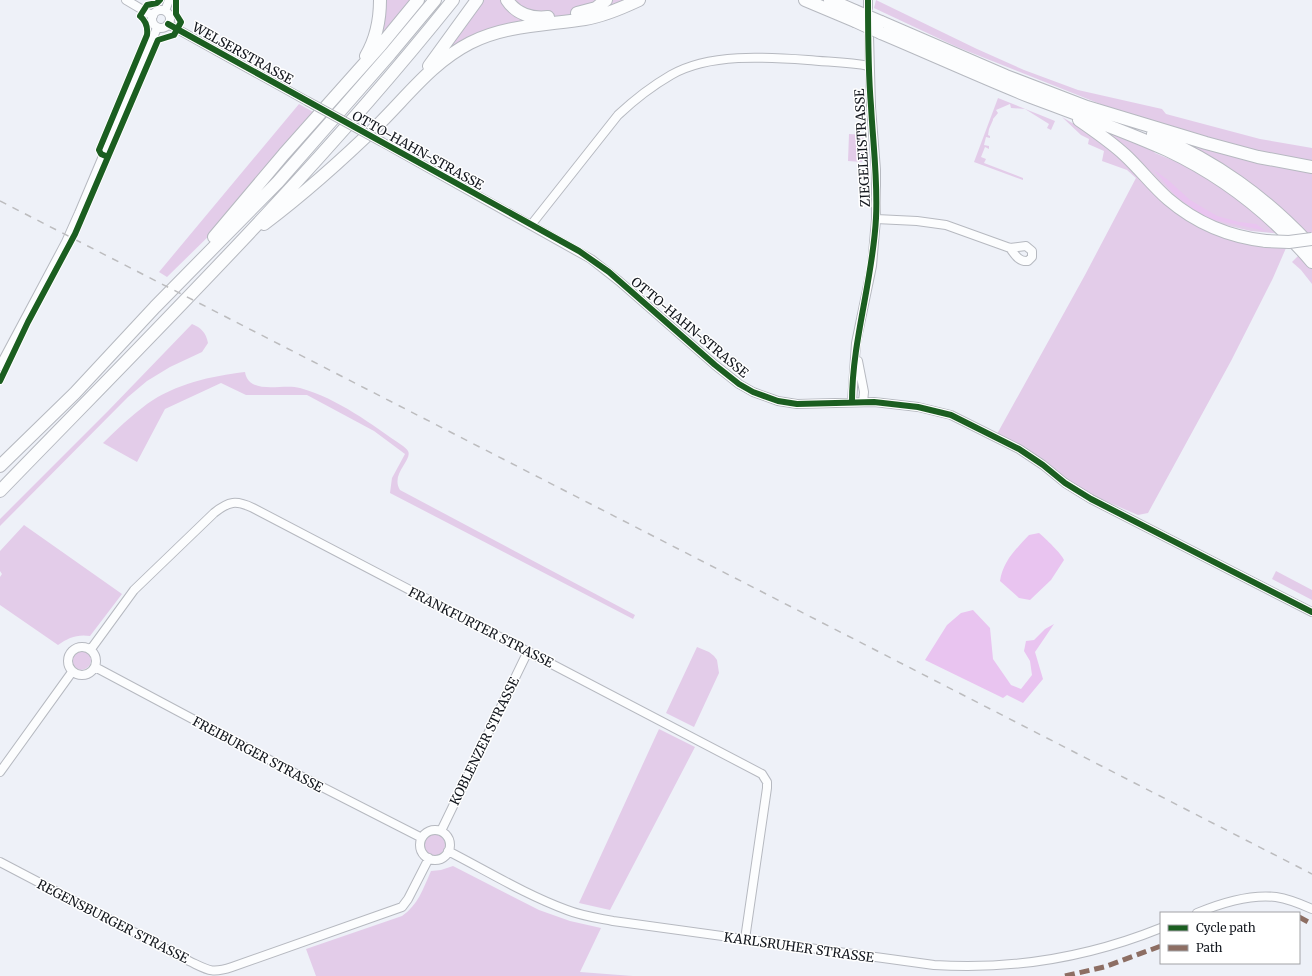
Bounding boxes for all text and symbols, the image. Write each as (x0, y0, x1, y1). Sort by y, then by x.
street label: WELSERSTRASSE (188, 18, 297, 89)
street label: ZIEGELEISTRASSE (851, 88, 874, 208)
street label: OTTO-HAHN-STRASSE (349, 107, 487, 194)
street label: OTTO-HAHN-STRASSE (628, 273, 752, 382)
street label: FRANKFURTER STRASSE (405, 583, 557, 672)
street label: KOBLENZER STRASSE (446, 674, 523, 808)
street label: FREIBURGER STRASSE (190, 713, 327, 796)
street label: REGENSBURGER STRASSE (34, 876, 192, 967)
legend (1160, 912, 1300, 964)
text: Cycle path (1196, 920, 1256, 935)
street label: KARLSRUHER STRASSE (723, 929, 876, 967)
text: Path (1196, 940, 1222, 955)

